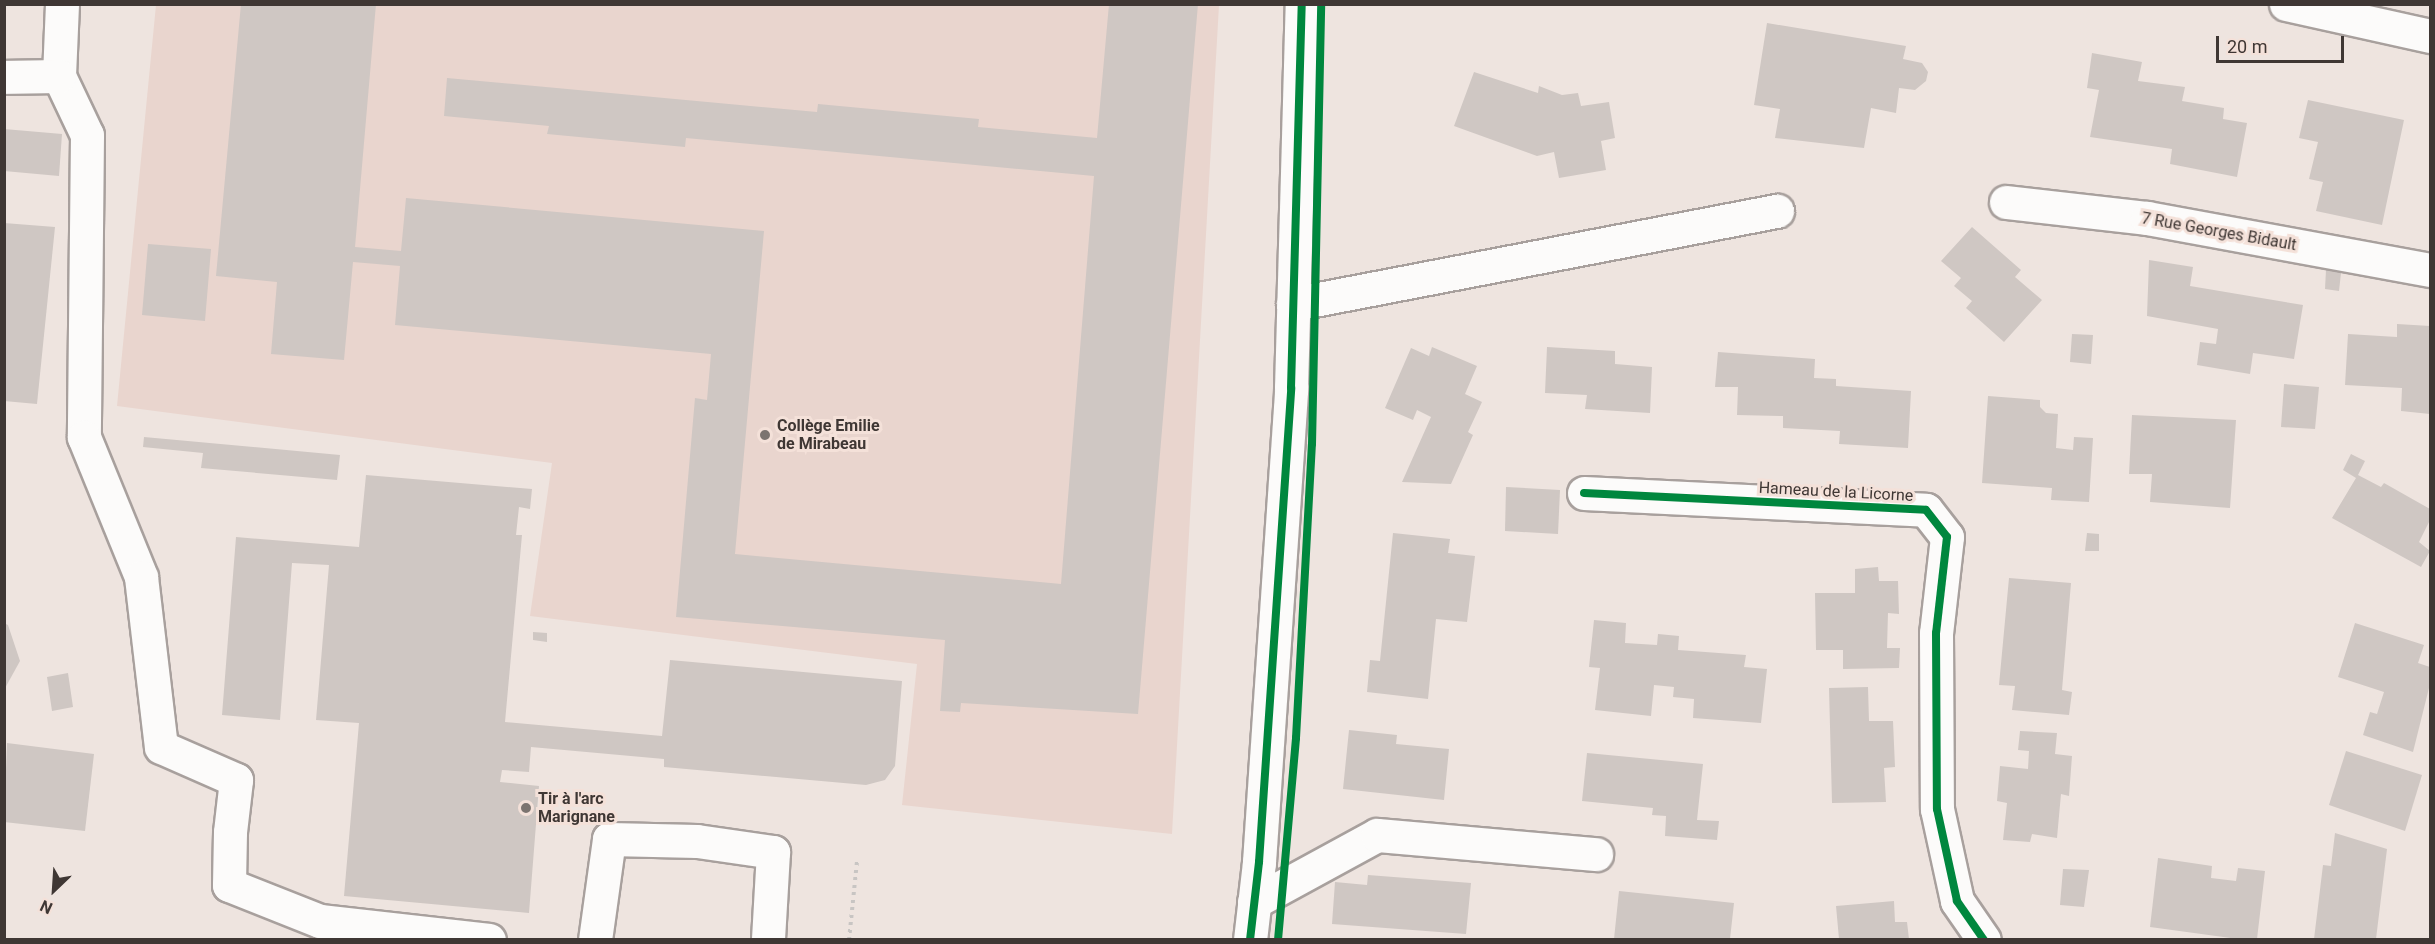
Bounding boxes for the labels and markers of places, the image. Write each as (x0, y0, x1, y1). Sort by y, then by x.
place label: Collège Emilie de Mirabeau (777, 416, 880, 454)
marker: Collège Emilie de Mirabeau (758, 428, 772, 442)
place label: Tir à l'arc Marignane (538, 789, 615, 827)
marker: Tir à l'arc Marignane (519, 801, 533, 815)

